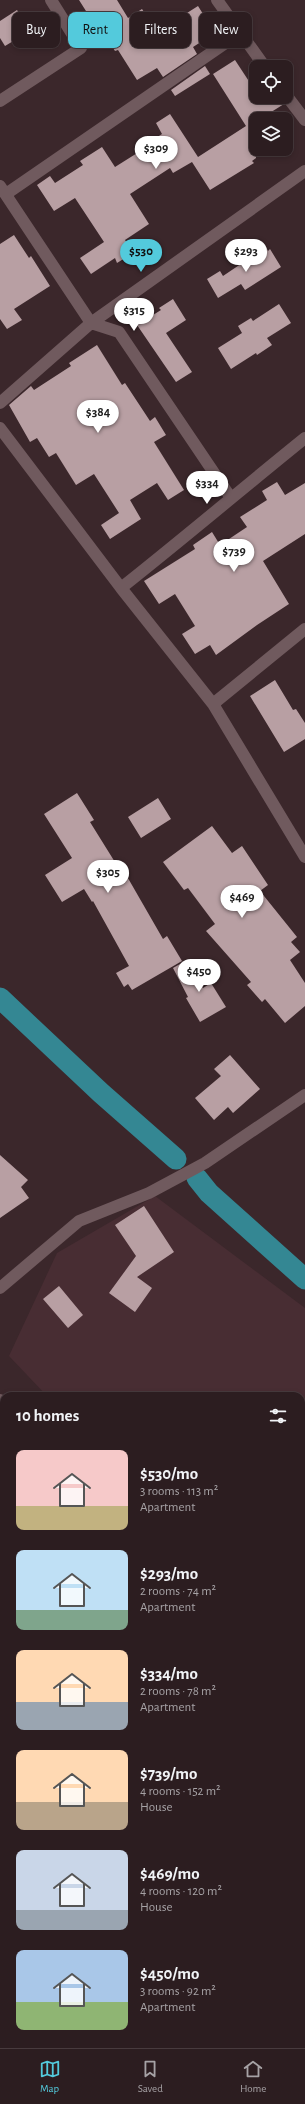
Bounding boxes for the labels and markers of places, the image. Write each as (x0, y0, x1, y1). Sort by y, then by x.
pin: $309 (132, 136, 180, 170)
pin: $530 (117, 239, 165, 273)
pin: $293 (222, 239, 270, 273)
pin: $315 (110, 298, 158, 332)
pin: $384 (74, 400, 122, 434)
pin: $334 (183, 471, 231, 505)
pin: $739 (210, 539, 258, 573)
pin: $305 (84, 860, 132, 894)
pin: $469 (218, 885, 266, 919)
pin: $450 (175, 959, 223, 993)

